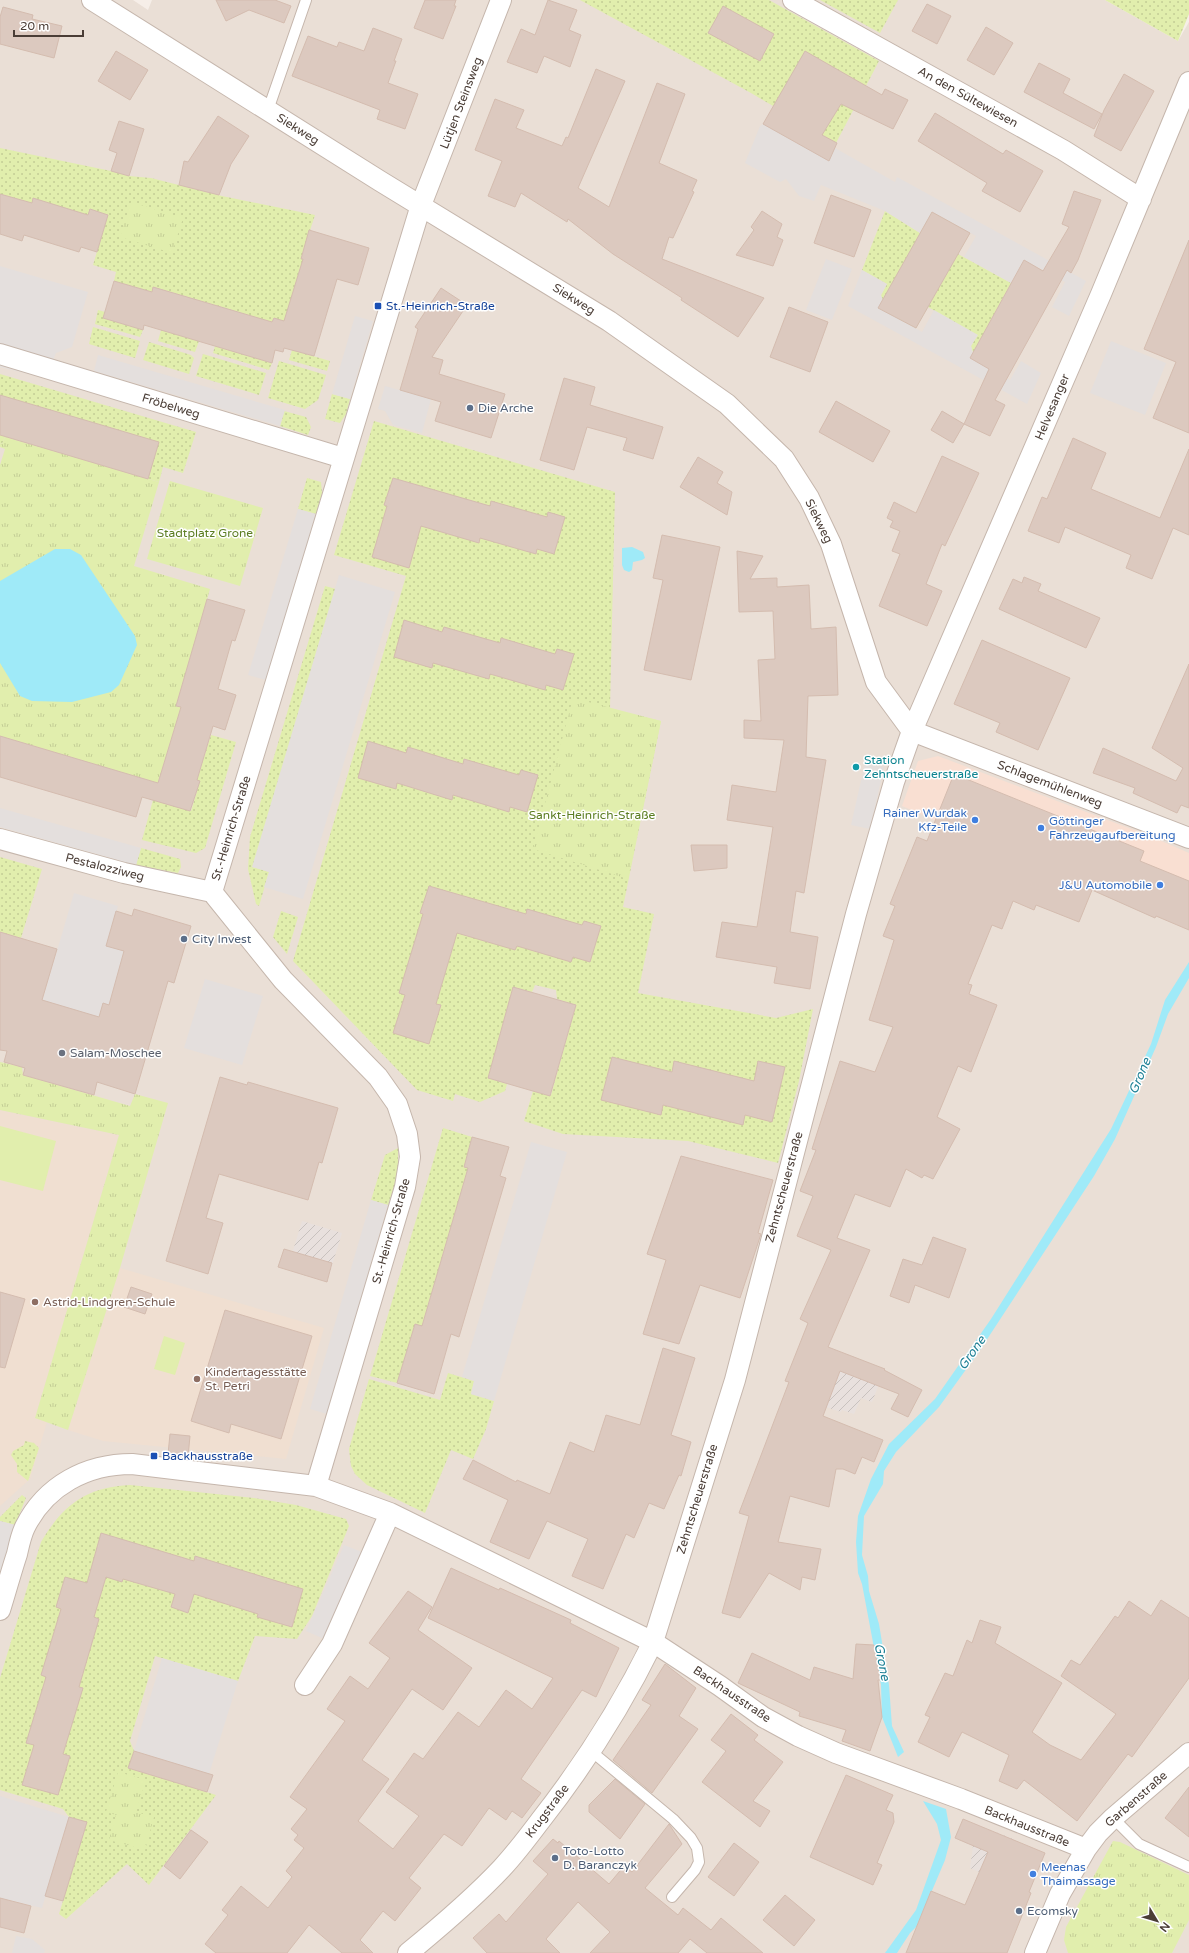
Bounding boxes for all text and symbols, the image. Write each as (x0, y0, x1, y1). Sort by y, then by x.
scale bar (14, 12, 83, 38)
text: 20 m (20, 19, 49, 33)
street label: Lütjen Steinsweg (437, 55, 485, 151)
street label: An den Sültewiesen (916, 64, 1020, 130)
street label: Siekweg (274, 111, 322, 147)
street label: Siekweg (550, 281, 598, 317)
place label: St.-Heinrich-Straße (386, 299, 495, 313)
marker: St.-Heinrich-Straße (373, 301, 383, 311)
street label: Helvesanger (1032, 371, 1072, 442)
street label: Fröbelweg (140, 391, 202, 421)
place label: Die Arche (478, 401, 534, 415)
marker: Die Arche (465, 403, 475, 413)
street label: Siekweg (802, 497, 836, 545)
park label: Stadtplatz Grone (157, 526, 253, 540)
place label: Station Zehntscheuerstraße (864, 753, 978, 781)
street label: Schlagemühlenweg (995, 757, 1105, 811)
marker: Station Zehntscheuerstraße (851, 762, 861, 772)
street label: St.-Heinrich-Straße (208, 774, 254, 882)
place label: Rainer Wurdak Kfz-Teile (883, 806, 967, 834)
park label: Sankt-Heinrich-Straße (529, 808, 655, 822)
place label: Göttinger Fahrzeugaufbereitung (1049, 814, 1176, 842)
marker: Rainer Wurdak Kfz-Teile (970, 815, 980, 825)
marker: Göttinger Fahrzeugaufbereitung (1036, 823, 1046, 833)
street label: Pestalozziweg (64, 850, 146, 884)
place label: J&U Automobile (1059, 878, 1152, 892)
marker: J&U Automobile (1155, 880, 1165, 890)
place label: City Invest (192, 932, 252, 946)
marker: City Invest (179, 934, 189, 944)
place label: Salam-Moschee (70, 1046, 162, 1060)
marker: Salam-Moschee (57, 1048, 67, 1058)
water label: Grone (1125, 1055, 1155, 1097)
street label: Zehntscheuerstraße (762, 1130, 806, 1244)
street label: St.-Heinrich-Straße (369, 1177, 413, 1285)
place label: Astrid-Lindgren-Schule (43, 1295, 175, 1309)
marker: Astrid-Lindgren-Schule (30, 1297, 40, 1307)
water label: Grone (955, 1332, 990, 1373)
place label: Kindertagesstätte St. Petri (205, 1365, 307, 1393)
marker: Kindertagesstätte St. Petri (192, 1374, 202, 1384)
street label: Zehntscheuerstraße (674, 1442, 720, 1556)
place label: Backhausstraße (162, 1449, 253, 1463)
marker: Backhausstraße (149, 1451, 159, 1461)
water label: Grone (871, 1642, 894, 1683)
street label: Backhausstraße (690, 1663, 774, 1725)
street label: Garbenstraße (1102, 1768, 1170, 1830)
street label: Krugstraße (522, 1781, 572, 1840)
street label: Backhausstraße (982, 1803, 1072, 1850)
place label: Toto-Lotto D. Baranczyk (563, 1844, 637, 1872)
marker: Toto-Lotto D. Baranczyk (550, 1853, 560, 1863)
place label: Meenas Thaimassage (1041, 1860, 1116, 1888)
marker: Meenas Thaimassage (1028, 1869, 1038, 1879)
north arrow (1137, 1901, 1177, 1941)
place label: Ecomsky (1027, 1904, 1078, 1918)
marker: Ecomsky (1014, 1906, 1024, 1916)
text: N (1157, 1919, 1172, 1934)

